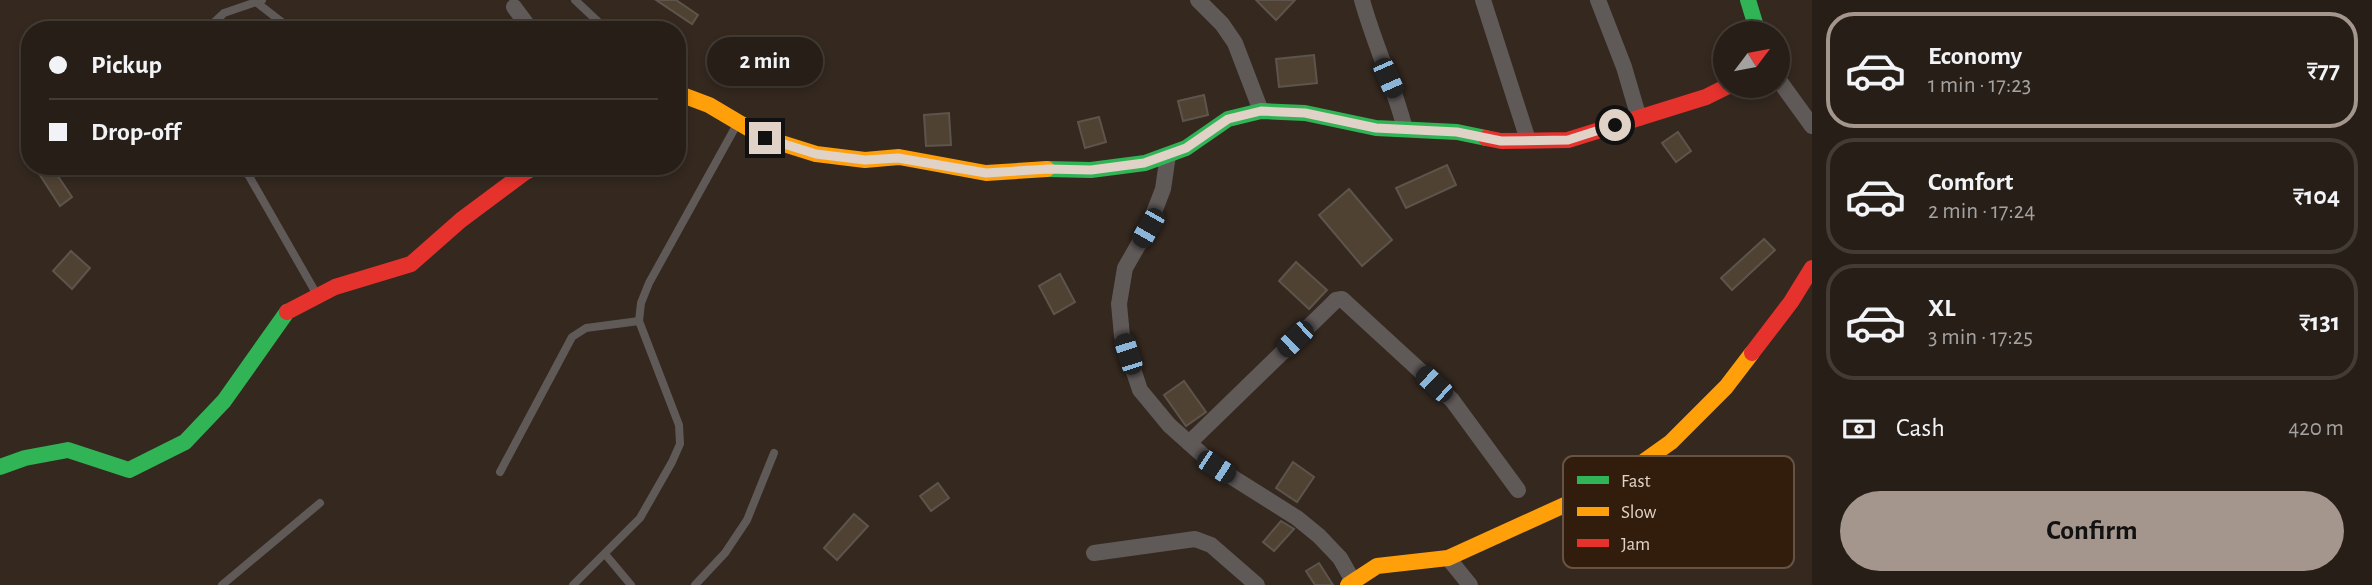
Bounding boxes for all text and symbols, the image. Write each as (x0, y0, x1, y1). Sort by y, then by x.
north arrow (1713, 21, 1790, 98)
map controls (1713, 21, 1790, 98)
callout: 2 min (707, 37, 823, 86)
icon: car (1844, 39, 1907, 102)
text: Economy (1928, 43, 2022, 69)
text: 2 min (739, 50, 791, 73)
text: Pickup (91, 52, 162, 78)
car (1370, 55, 1407, 101)
text: ₹77 (2307, 57, 2340, 83)
text: 1 min · 17:23 (1928, 74, 2031, 97)
route start (1599, 109, 1631, 141)
text: Drop-off (91, 119, 180, 145)
route end (749, 122, 781, 154)
icon: car (1844, 165, 1907, 228)
text: Comfort (1928, 169, 2013, 195)
text: ₹104 (2293, 183, 2340, 209)
text: 2 min · 17:24 (1928, 200, 2035, 223)
car (1129, 205, 1168, 251)
icon: car (1844, 291, 1907, 354)
text: XL (1928, 295, 1955, 321)
text: ₹131 (2299, 309, 2340, 335)
car (1273, 317, 1318, 361)
text: 3 min · 17:25 (1928, 326, 2033, 349)
car (1112, 331, 1145, 377)
car (1412, 362, 1457, 406)
icon: cash (1840, 410, 1878, 448)
text: Cash (1896, 415, 1945, 441)
text: 420 m (2288, 417, 2344, 440)
car (1193, 447, 1240, 487)
legend (1563, 456, 1794, 568)
text: Fast (1621, 472, 1651, 491)
button: Confirm (1840, 491, 2344, 571)
text: Slow (1621, 503, 1657, 522)
text: Jam (1621, 535, 1650, 554)

